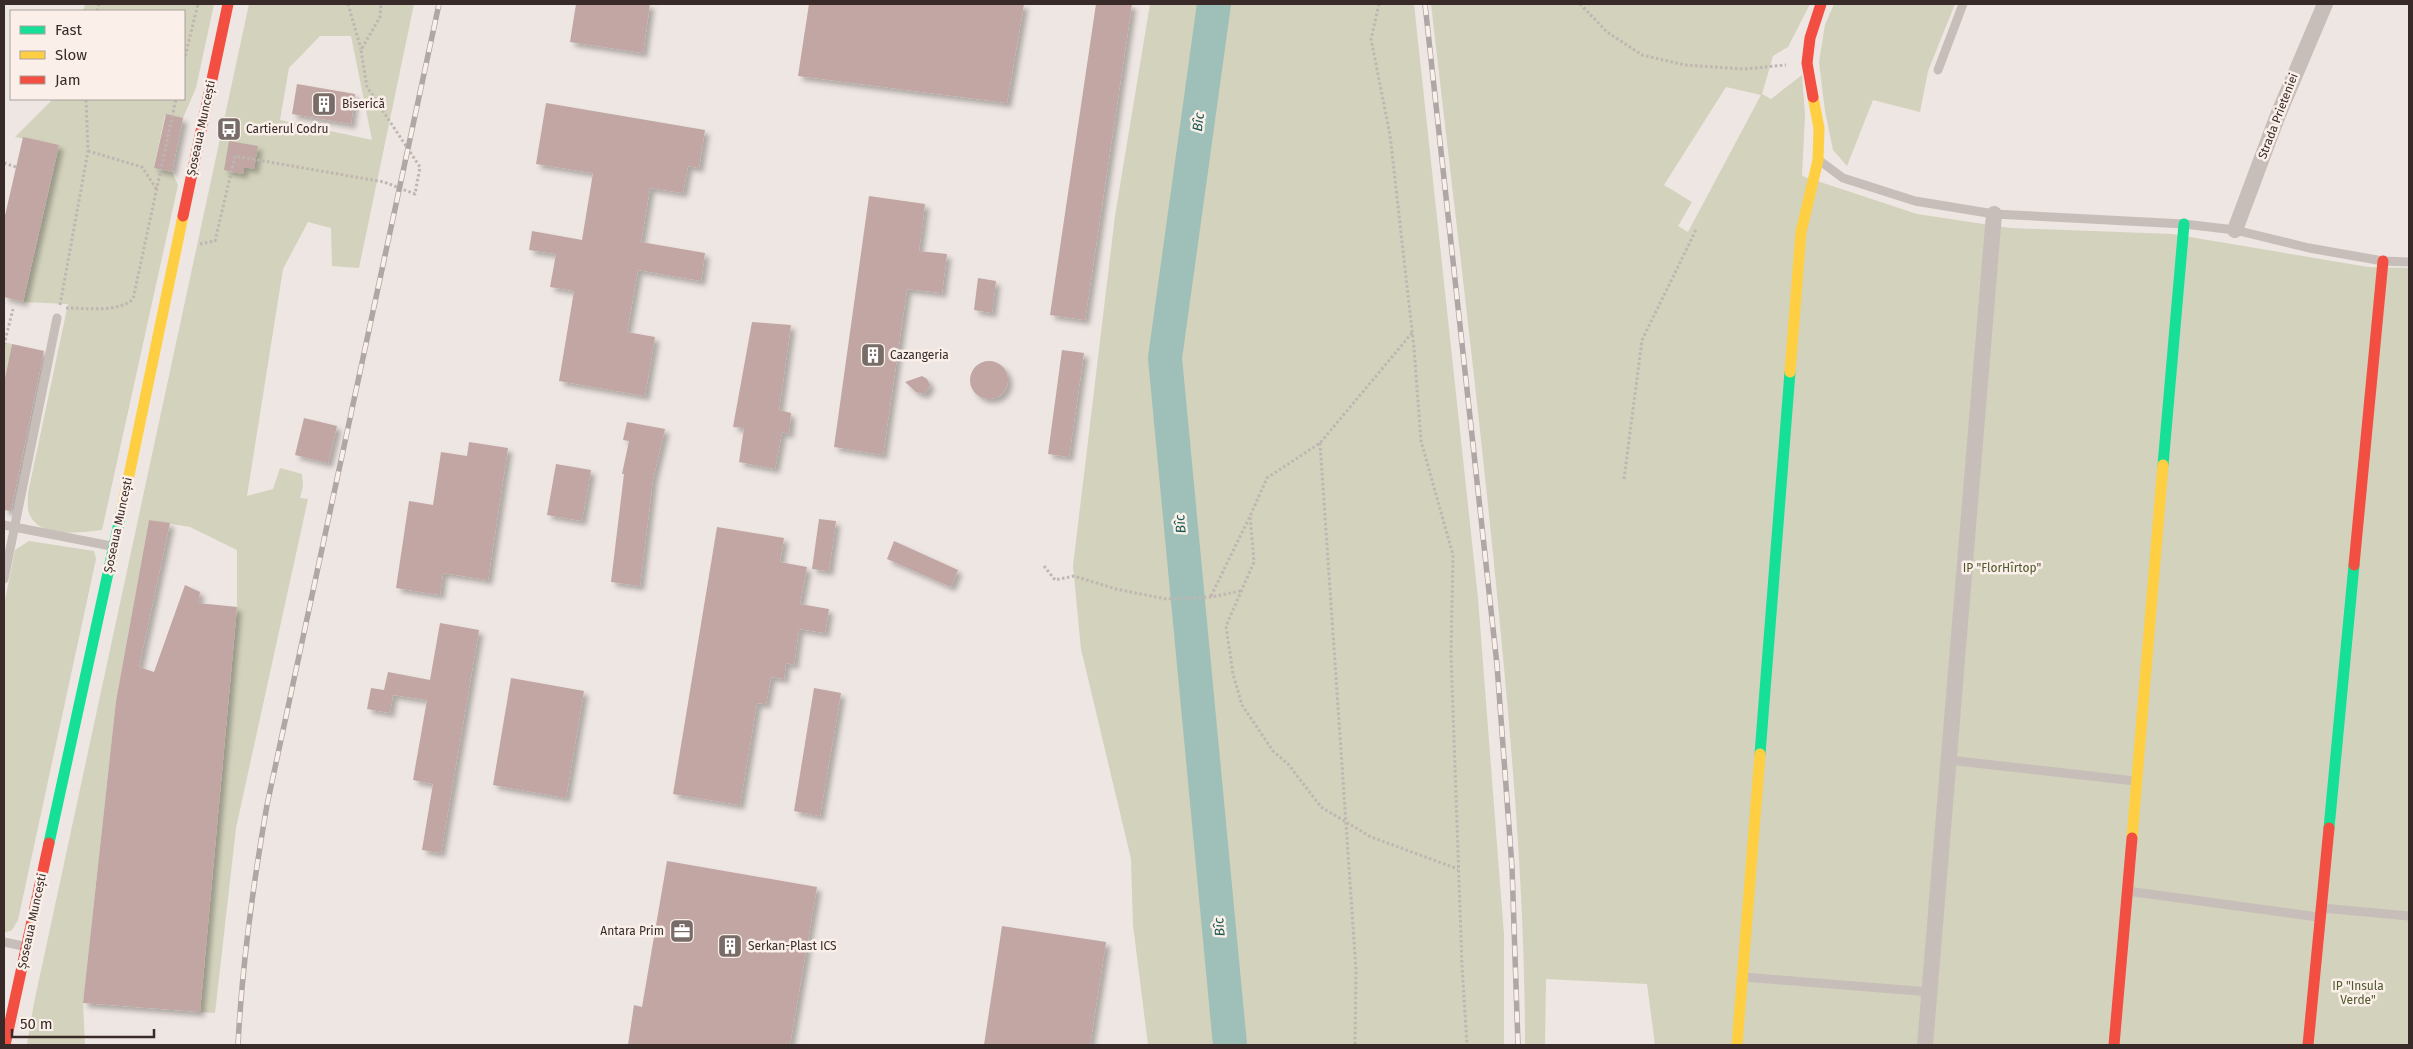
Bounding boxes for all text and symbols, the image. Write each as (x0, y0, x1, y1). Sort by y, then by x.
legend (10, 10, 185, 100)
text: Fast (55, 21, 82, 39)
text: Slow (55, 46, 87, 64)
text: Jam (55, 71, 81, 89)
street label: Strada Prieteniei (2255, 71, 2301, 161)
street label: Șoseaua Muncești (184, 79, 219, 177)
building icon: Biserică (311, 91, 337, 117)
place label: Biserică (342, 97, 385, 111)
water label: Bîc (1189, 111, 1208, 133)
bus stop icon: Cartierul Codru (216, 116, 242, 142)
place label: Cartierul Codru (246, 122, 329, 136)
building icon: Cazangeria (860, 342, 886, 368)
place label: Cazangeria (890, 348, 949, 362)
street label: Șoseaua Muncești (101, 476, 136, 574)
water label: Bîc (1171, 513, 1190, 534)
park label: IP "FlorHîrtop" (1963, 561, 2042, 575)
street label: Șoseaua Muncești (15, 872, 50, 970)
water label: Bîc (1210, 916, 1229, 937)
office icon: Antara Prim (669, 918, 695, 944)
place label: Antara Prim (600, 924, 664, 938)
building icon: Serkan-Plast ICS (717, 933, 743, 959)
place label: Serkan-Plast ICS (748, 939, 837, 953)
park label: IP "Insula Verde" (2332, 979, 2384, 1007)
scale bar (12, 1006, 155, 1038)
text: 50 m (20, 1015, 53, 1033)

